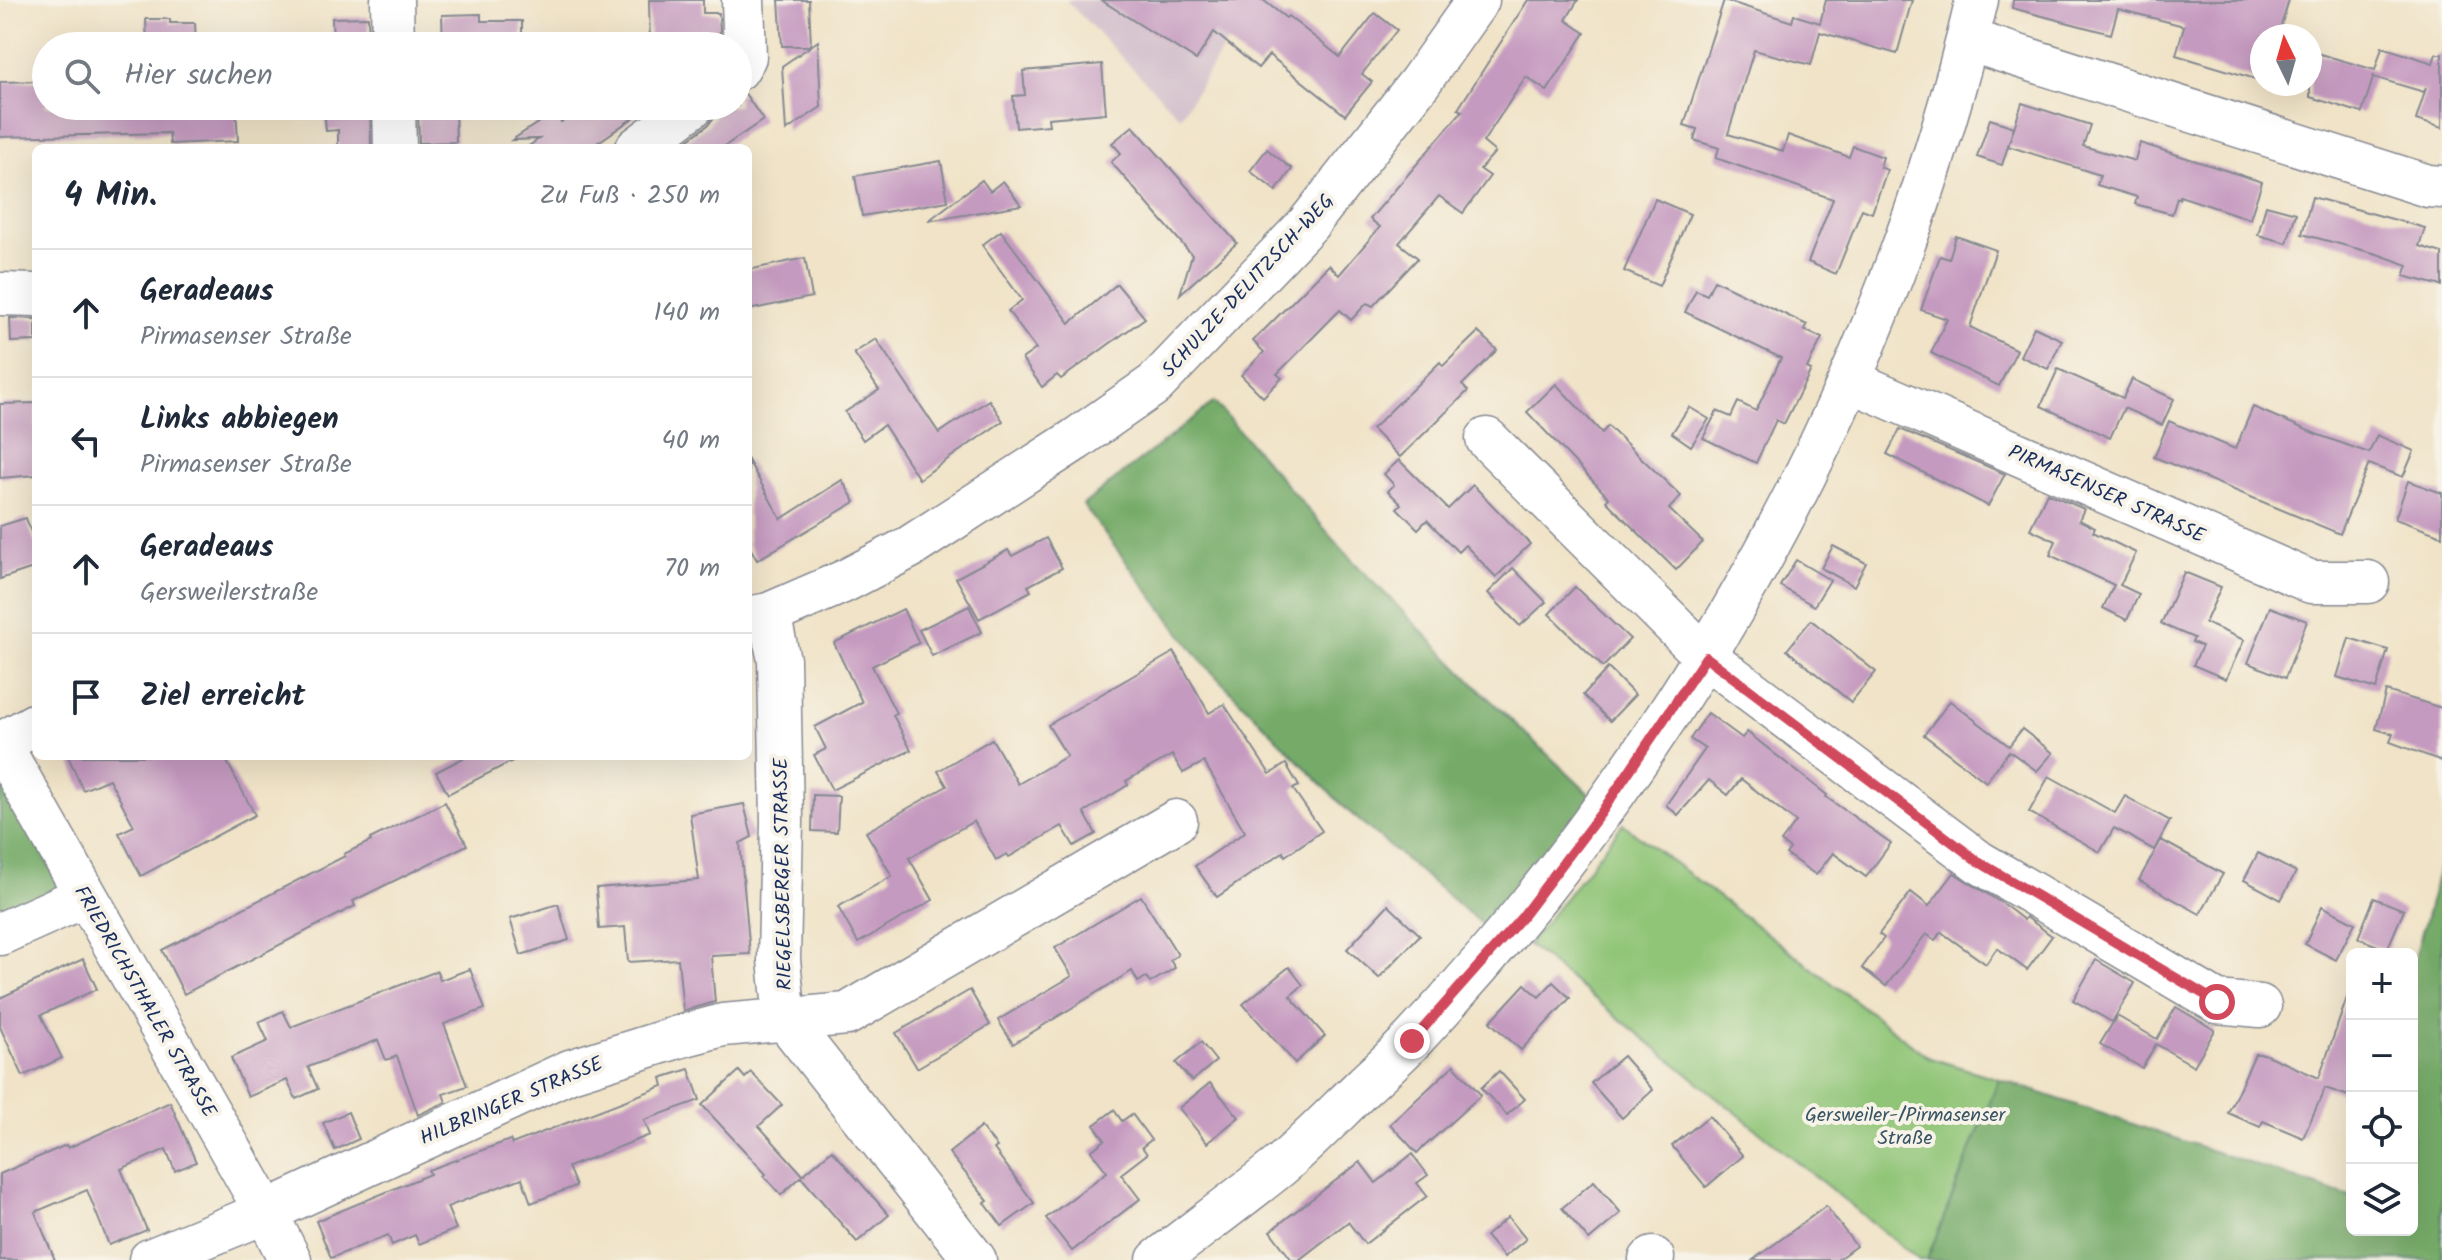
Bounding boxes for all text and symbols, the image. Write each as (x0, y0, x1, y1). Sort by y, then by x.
north arrow (2250, 24, 2322, 96)
search box (32, 32, 752, 120)
text: Hier suchen (124, 52, 273, 100)
icon: search (60, 54, 104, 98)
text: 4 Min. (64, 169, 157, 223)
text: Zu Fuß · 250 m (539, 175, 720, 217)
street label: SCHULZE-DELITZSCH-WEG (1154, 187, 1343, 386)
text: Geradeaus (140, 268, 273, 316)
icon: ahead (64, 291, 108, 335)
text: 140 m (653, 292, 720, 334)
text: Pirmasenser Straße (140, 316, 352, 358)
text: Links abbiegen (140, 396, 339, 444)
icon: left (64, 419, 108, 463)
text: 40 m (662, 420, 720, 462)
street label: PIRMASENSER STRASSE (2003, 437, 2211, 553)
text: Pirmasenser Straße (140, 444, 352, 486)
text: Geradeaus (140, 524, 273, 572)
icon: ahead (64, 547, 108, 591)
text: 70 m (664, 548, 720, 590)
text: Gersweilerstraße (140, 572, 318, 614)
text: Ziel erreicht (140, 673, 305, 721)
icon: arrive (64, 675, 108, 719)
street label: RIEGELSBERGER STRASSE (766, 756, 802, 991)
street label: FRIEDRICHSTHALER STRASSE (65, 880, 225, 1125)
map controls (2346, 948, 2418, 1236)
button: + (2346, 948, 2418, 1020)
route start (2199, 984, 2235, 1020)
button: − (2346, 1020, 2418, 1092)
route end (1394, 1023, 1430, 1059)
street label: HILBRINGER STRASSE (415, 1048, 610, 1155)
button: locate (2346, 1092, 2418, 1164)
park label: Gersweiler-/Pirmasenser Straße (1805, 1100, 2006, 1155)
button: layers (2346, 1164, 2418, 1236)

